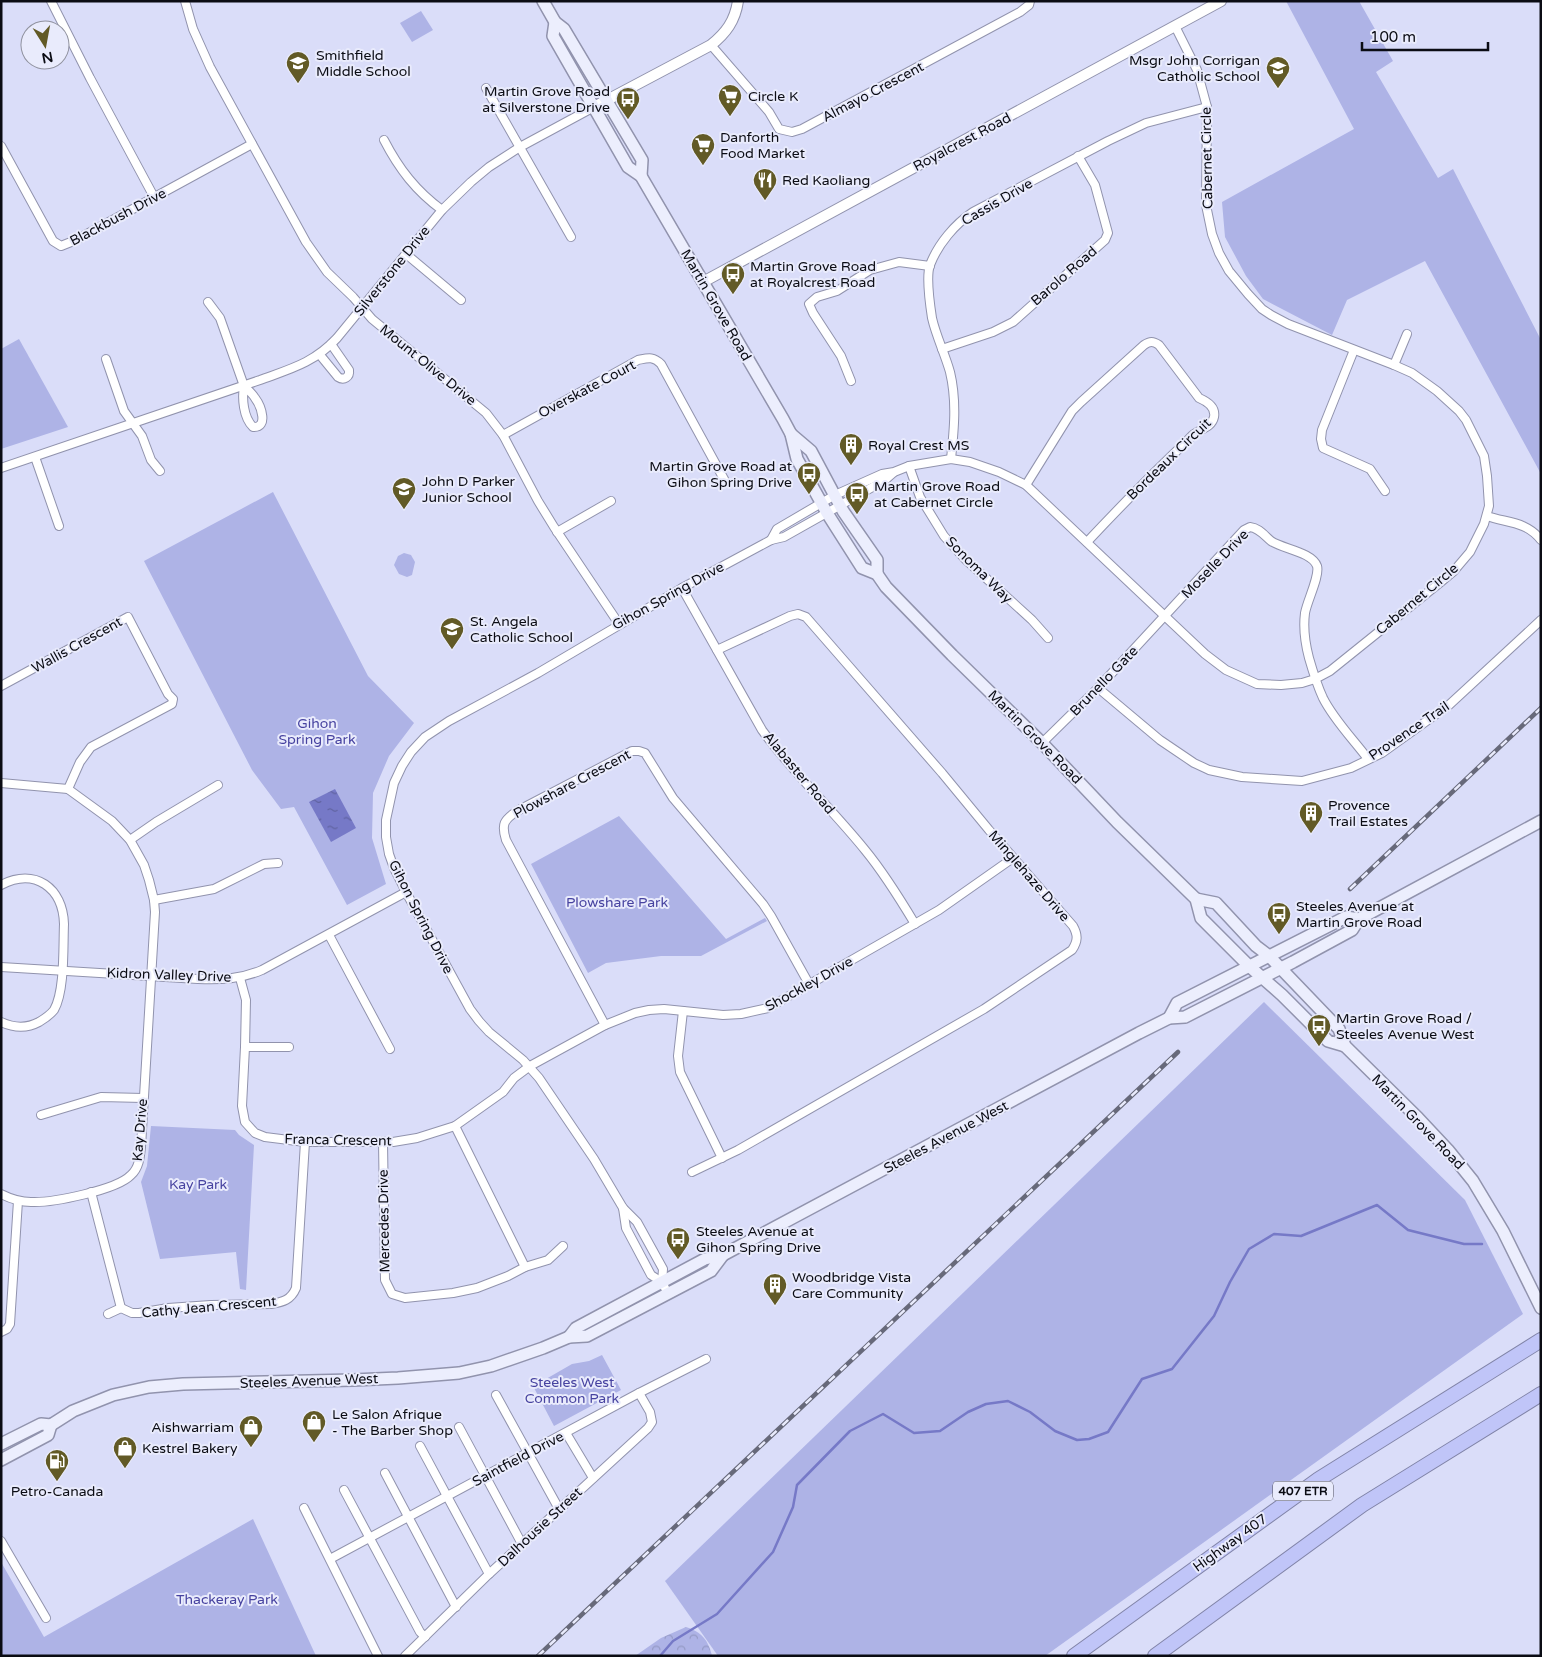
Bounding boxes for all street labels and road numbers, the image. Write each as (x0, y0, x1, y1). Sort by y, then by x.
street label: Almayo Crescent (819, 58, 927, 126)
street label: Cabernet Circle (1198, 107, 1216, 209)
street label: Royalcrest Road (910, 109, 1014, 175)
street label: Cassis Drive (958, 175, 1036, 229)
street label: Blackbush Drive (67, 184, 169, 250)
street label: Silverstone Drive (350, 222, 434, 320)
street label: Barolo Road (1027, 243, 1101, 309)
street label: Martin Grove Road (677, 246, 755, 364)
street label: Mount Olive Drive (376, 321, 480, 409)
street label: Overskate Court (535, 356, 639, 422)
street label: Bordeaux Circuit (1123, 414, 1215, 504)
street label: Moselle Drive (1178, 526, 1252, 602)
street label: Sonoma Way (942, 533, 1016, 607)
street label: Gihon Spring Drive (609, 558, 727, 634)
street label: Cabernet Circle (1372, 560, 1462, 638)
street label: Wallis Crescent (29, 613, 126, 677)
street label: Brunello Gate (1066, 642, 1142, 719)
street label: Martin Grove Road (984, 686, 1086, 788)
street label: Provence Trail (1365, 698, 1453, 764)
street label: Alabaster Road (760, 728, 838, 818)
street label: Plowshare Crescent (510, 746, 634, 822)
street label: Minglehaze Drive (985, 827, 1073, 925)
street label: Gihon Spring Drive (385, 857, 457, 977)
street label: Shockley Drive (762, 953, 856, 1015)
street label: Kidron Valley Drive (106, 964, 232, 986)
street label: Martin Grove Road (1368, 1071, 1468, 1173)
street label: Steeles Avenue West (881, 1097, 1012, 1177)
street label: Kay Drive (129, 1098, 151, 1162)
street label: Franca Crescent (284, 1131, 392, 1149)
street label: Mercedes Drive (375, 1169, 393, 1273)
street label: Cathy Jean Crescent (141, 1293, 278, 1321)
street label: Steeles Avenue West (240, 1370, 379, 1392)
street label: Saintfield Drive (469, 1428, 567, 1490)
road number: 407 ETR (1273, 1482, 1333, 1500)
street label: Dalhousie Street (494, 1483, 586, 1570)
street label: Highway 407 (1190, 1510, 1270, 1576)

